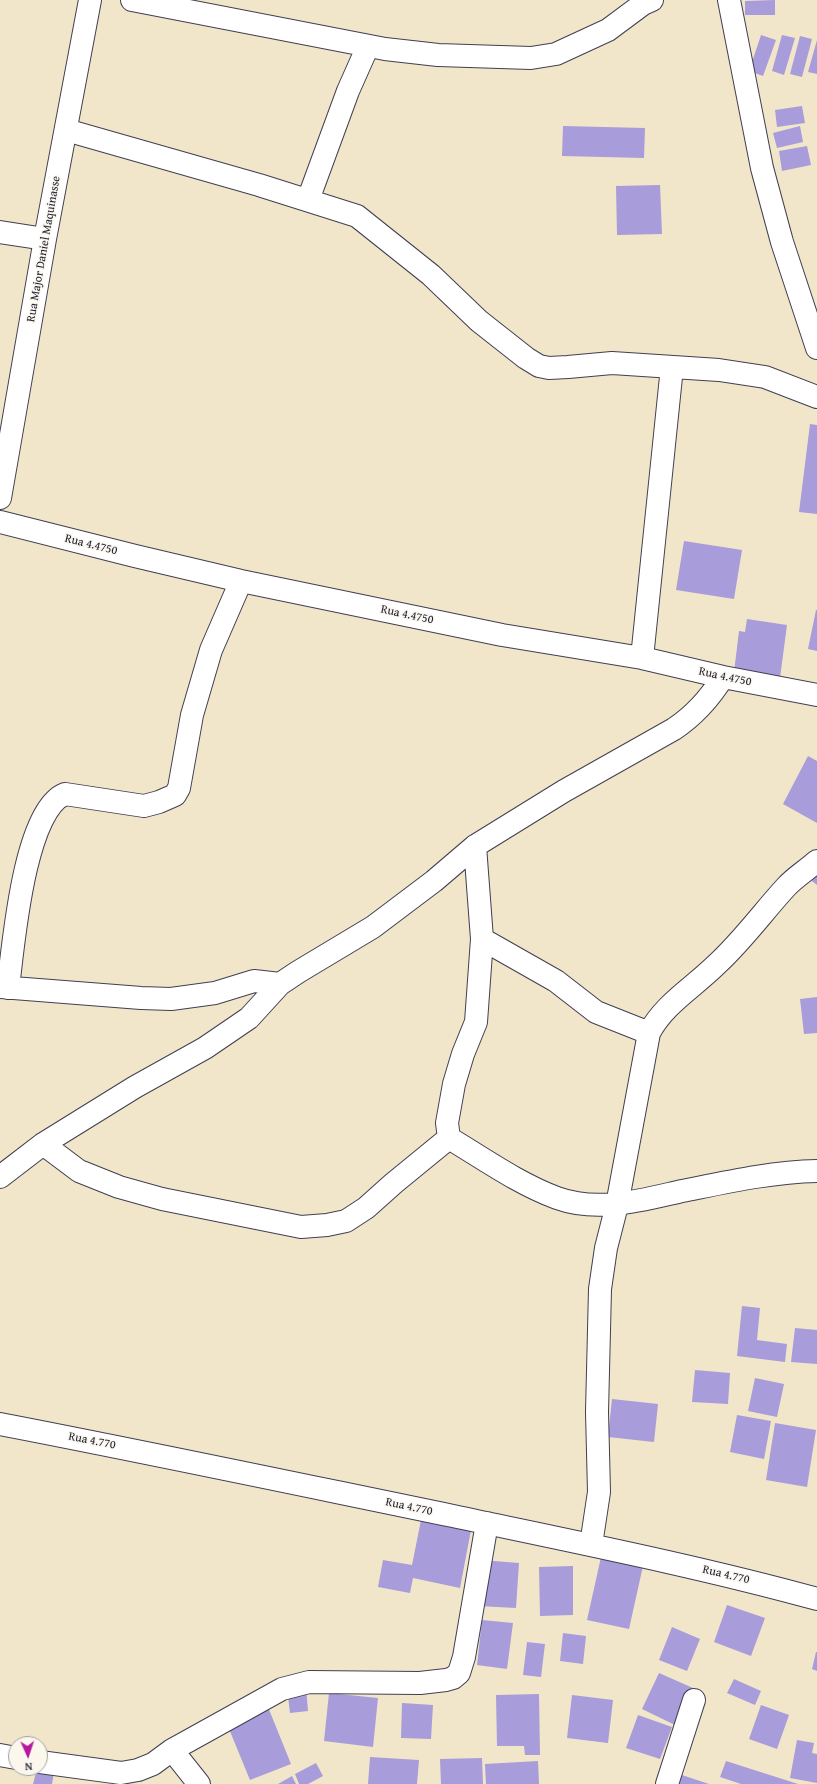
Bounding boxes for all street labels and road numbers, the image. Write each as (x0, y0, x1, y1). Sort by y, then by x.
street label: Rua Major Daniel Maquinasse (24, 175, 64, 323)
street label: Rua 4.4750 (63, 532, 119, 558)
street label: Rua 4.4750 (379, 602, 435, 628)
street label: Rua 4.4750 (697, 664, 753, 690)
street label: Rua 4.770 (67, 1429, 117, 1453)
street label: Rua 4.770 (384, 1495, 434, 1519)
street label: Rua 4.770 (701, 1563, 751, 1587)

